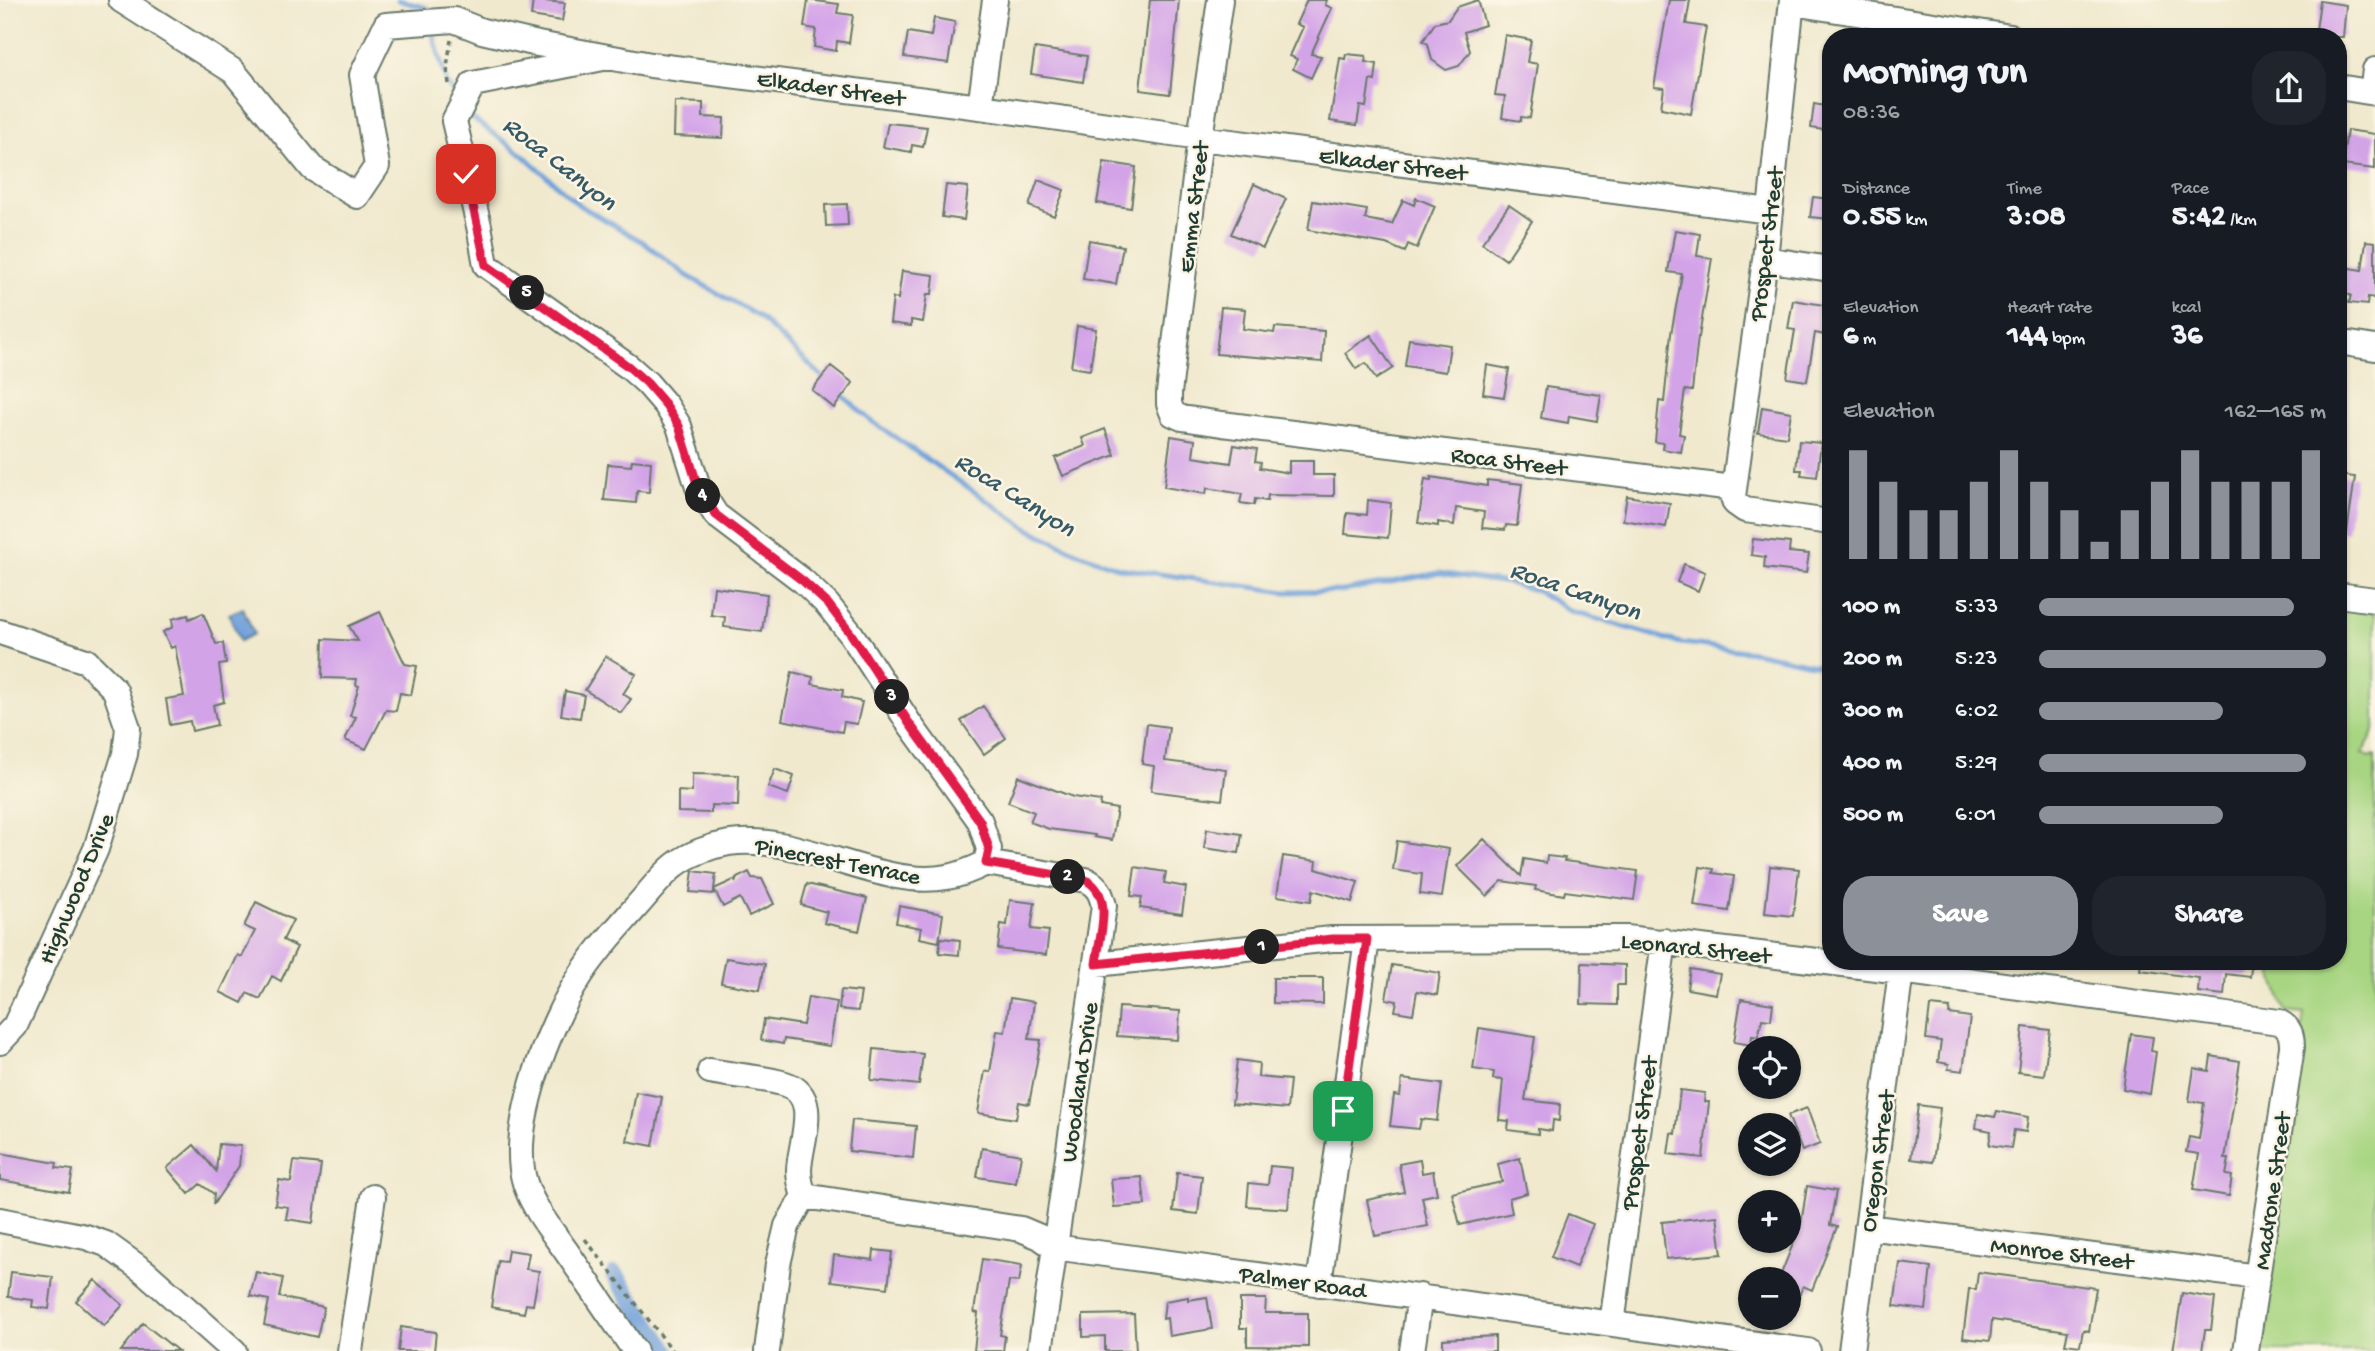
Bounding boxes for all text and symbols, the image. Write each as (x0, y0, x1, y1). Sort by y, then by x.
button: share (2252, 51, 2326, 125)
text: Morning run (1843, 52, 2027, 96)
street label: Elkader Street (755, 66, 908, 115)
text: 08:36 (1843, 100, 1899, 127)
water label: Roca Canyon (495, 111, 622, 220)
street label: Emma Street (1173, 138, 1218, 275)
street label: Elkader Street (1317, 143, 1470, 190)
pin (436, 144, 496, 204)
icon: check (447, 155, 485, 193)
street label: Prospect Street (1745, 164, 1793, 324)
text: Distance (1843, 178, 1910, 201)
text: Time (2007, 178, 2042, 201)
text: Pace (2172, 178, 2209, 201)
text: 0.55 (1843, 201, 1901, 236)
text: 3:08 (2007, 201, 2066, 236)
text: 5:42 (2172, 201, 2226, 236)
text: km (1901, 209, 1927, 232)
text: /km (2226, 209, 2257, 232)
pin: 5 (510, 276, 544, 310)
text: 5 (522, 281, 532, 304)
text: Elevation (1843, 297, 1919, 320)
text: Heart rate (2007, 297, 2092, 320)
text: kcal (2172, 297, 2201, 320)
text: 6 (1843, 320, 1858, 355)
text: 144 (2007, 320, 2048, 355)
text: 36 (2172, 320, 2202, 355)
text: m (1858, 328, 1876, 351)
text: bpm (2048, 328, 2085, 351)
text: Elevation (1843, 399, 1934, 426)
text: 162–165 m (2225, 399, 2326, 426)
street label: Roca Street (1449, 442, 1570, 485)
water label: Roca Canyon (948, 448, 1080, 546)
pin: 4 (686, 478, 720, 514)
text: 4 (698, 484, 707, 507)
water label: Roca Canyon (1505, 556, 1645, 630)
text: 100 m (1843, 594, 1900, 621)
text: 5:33 (1955, 594, 1998, 621)
text: 200 m (1843, 646, 1902, 673)
text: 5:23 (1955, 646, 1998, 673)
pin: 3 (874, 680, 910, 714)
text: 3 (887, 685, 896, 708)
text: 300 m (1843, 698, 1903, 725)
text: 6:02 (1955, 698, 1998, 725)
text: 400 m (1843, 750, 1902, 777)
text: 5:29 (1955, 750, 1997, 777)
text: 500 m (1843, 802, 1903, 829)
text: 6:01 (1955, 802, 1996, 829)
street label: Highwood Drive (33, 809, 123, 969)
street label: Pinecrest Terrace (751, 833, 923, 894)
pin: 2 (1050, 860, 1086, 894)
text: 2 (1063, 865, 1072, 888)
button: Save (1843, 876, 2078, 956)
button: Share (2092, 876, 2326, 956)
street label: Leonard Street (1619, 928, 1774, 973)
pin: 1 (1244, 930, 1280, 964)
text: 1 (1258, 935, 1265, 958)
street label: Woodland Drive (1056, 1000, 1107, 1164)
map controls (1738, 1036, 1801, 1330)
button: locate (1738, 1036, 1801, 1099)
street label: Prospect Street (1616, 1053, 1667, 1213)
pin (1313, 1081, 1373, 1141)
street label: Oregon Street (1855, 1087, 1904, 1234)
icon: arrive (1324, 1092, 1362, 1130)
street label: Madrone Street (2249, 1109, 2300, 1272)
button: layers (1738, 1113, 1801, 1176)
button: + (1738, 1190, 1801, 1253)
street label: Monroe Street (1989, 1232, 2137, 1279)
street label: Palmer Road (1236, 1261, 1370, 1308)
button: − (1738, 1267, 1801, 1330)

